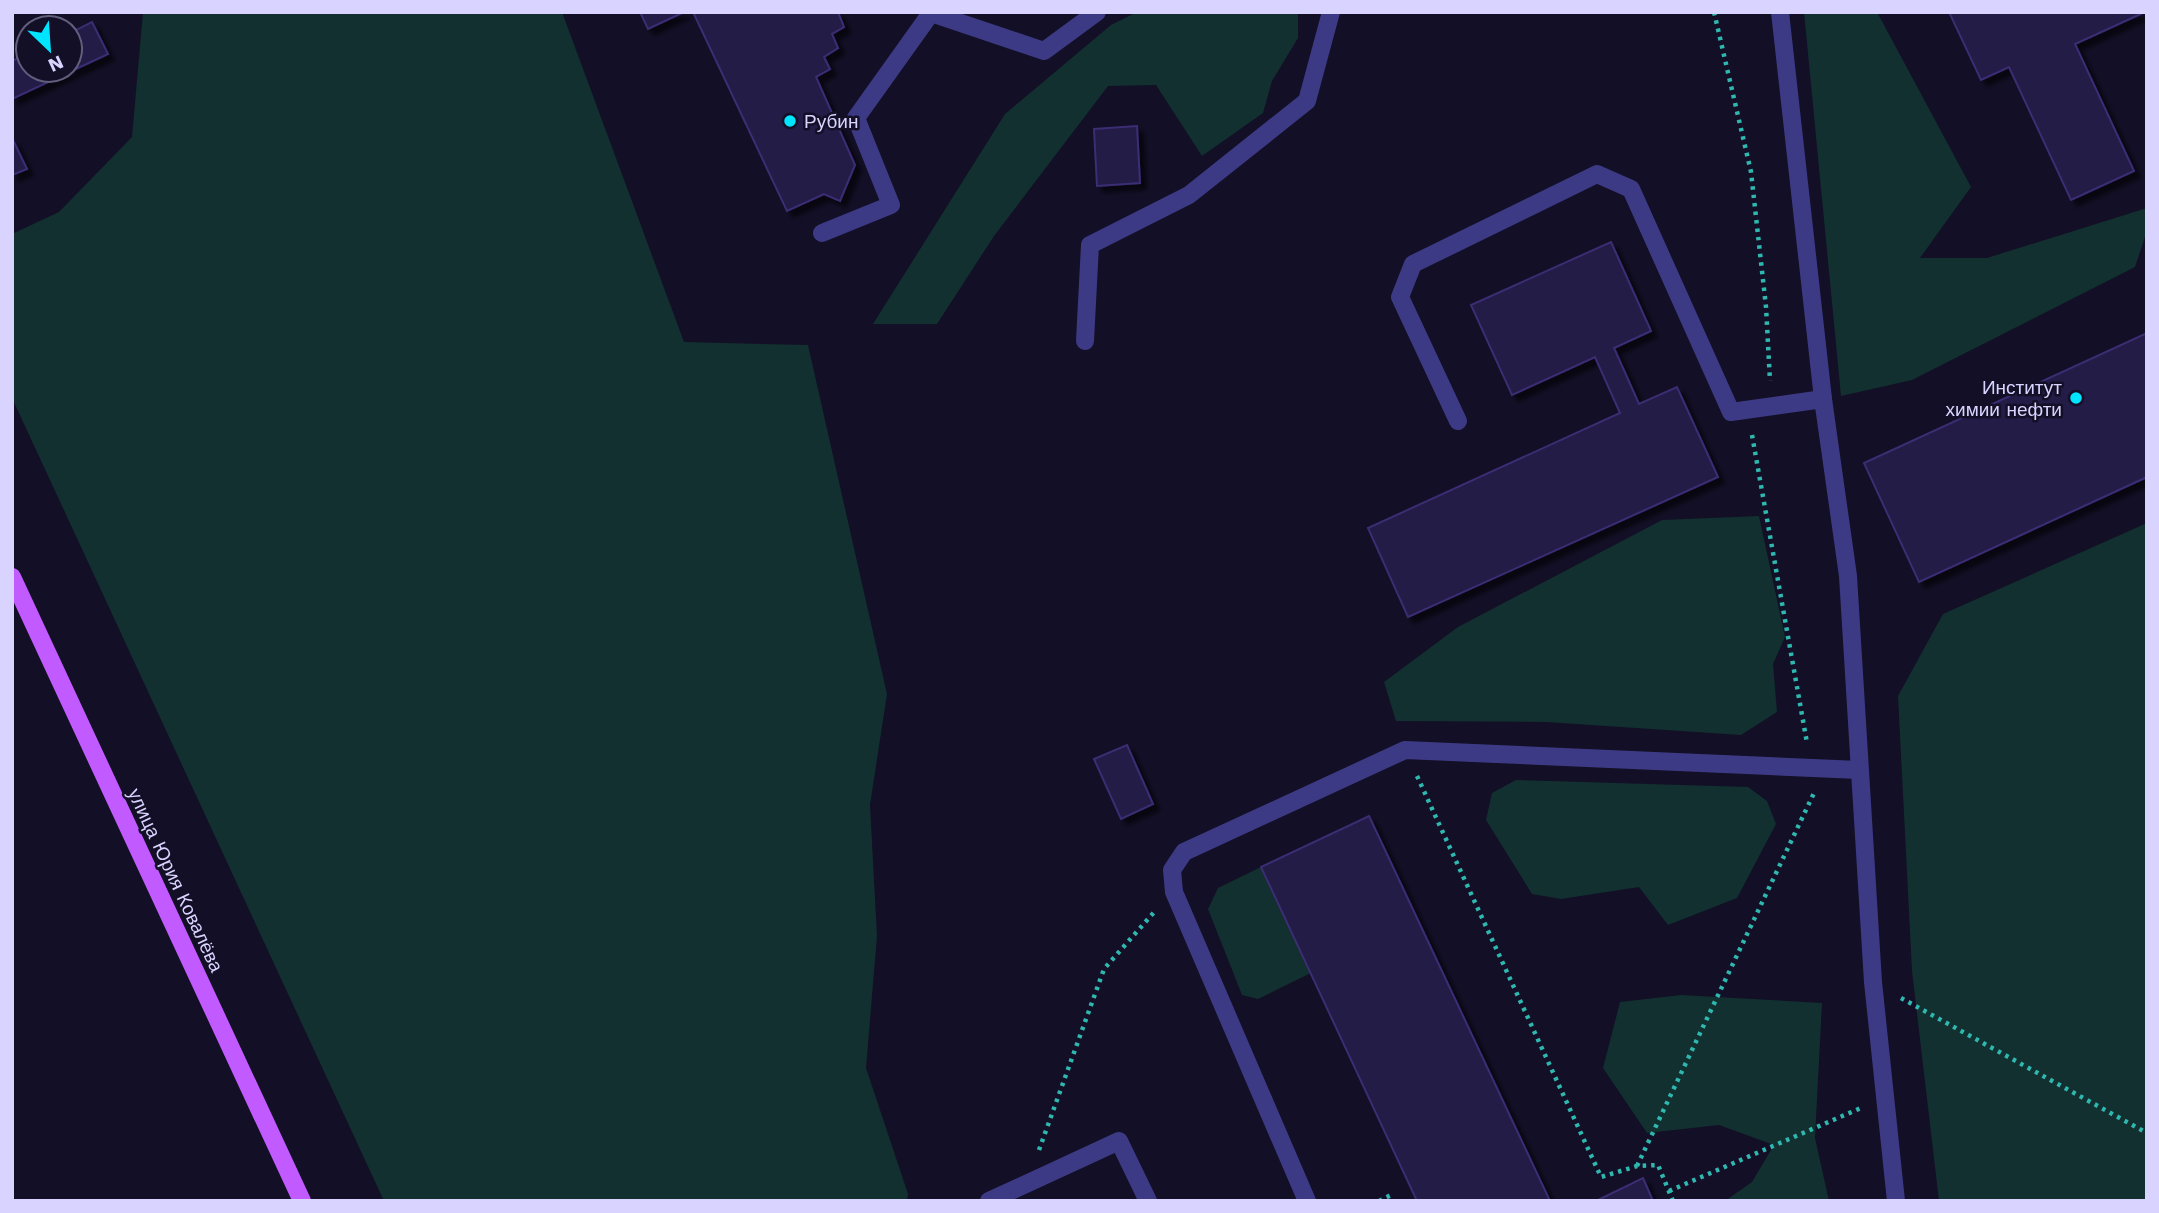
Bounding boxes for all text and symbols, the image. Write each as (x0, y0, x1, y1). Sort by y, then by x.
north arrow (14, 14, 84, 84)
text: N (45, 51, 67, 77)
place label: Рубин (804, 110, 858, 133)
marker: Рубин (782, 113, 798, 129)
place label: Институт химии нефти (1946, 376, 2062, 421)
marker: Институт химии нефти (2068, 390, 2084, 406)
street label: улица Юрия Ковалёва (123, 785, 228, 976)

